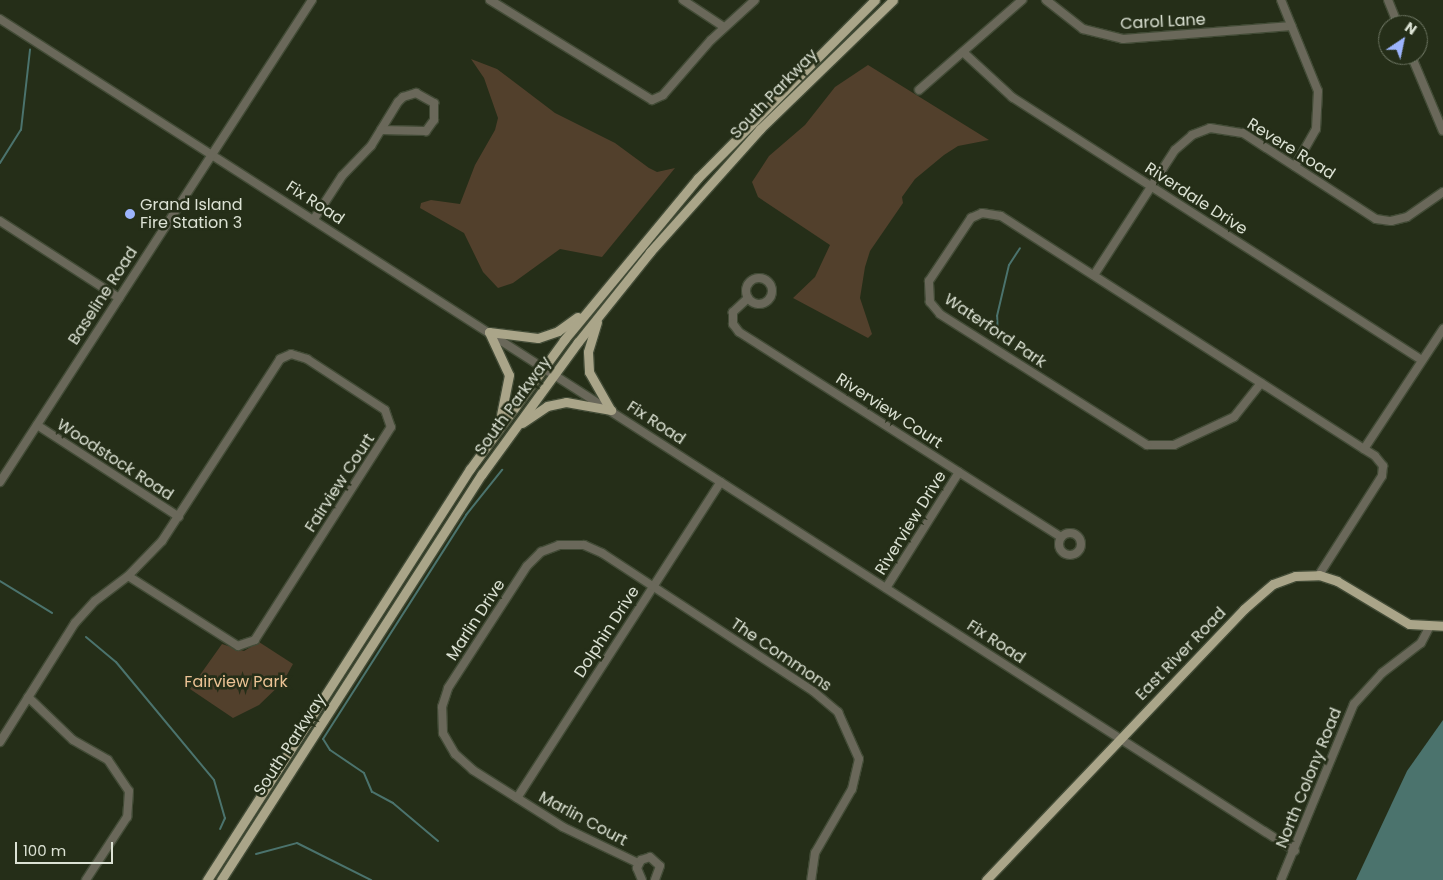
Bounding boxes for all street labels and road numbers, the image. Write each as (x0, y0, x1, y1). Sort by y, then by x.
street label: Carol Lane (1120, 10, 1206, 34)
street label: South Parkway (726, 45, 822, 143)
street label: Revere Road (1243, 114, 1339, 184)
street label: Riverdale Drive (1141, 159, 1251, 239)
street label: Fix Road (282, 177, 348, 229)
street label: Baseline Road (64, 243, 142, 349)
street label: Waterford Park (940, 290, 1050, 372)
street label: South Parkway (471, 353, 555, 459)
street label: Riverview Court (832, 369, 946, 453)
street label: Fix Road (623, 397, 689, 449)
street label: Woodstock Road (53, 415, 177, 505)
street label: Fairview Court (301, 430, 379, 536)
street label: Riverview Drive (871, 468, 951, 578)
street label: Marlin Drive (443, 576, 509, 664)
street label: Dolphin Drive (570, 583, 644, 681)
street label: East River Road (1132, 603, 1230, 705)
street label: The Commons (727, 614, 835, 696)
street label: Fix Road (963, 616, 1029, 668)
street label: South Parkway (250, 691, 330, 799)
street label: North Colony Road (1272, 705, 1346, 851)
street label: Marlin Court (535, 788, 631, 850)

